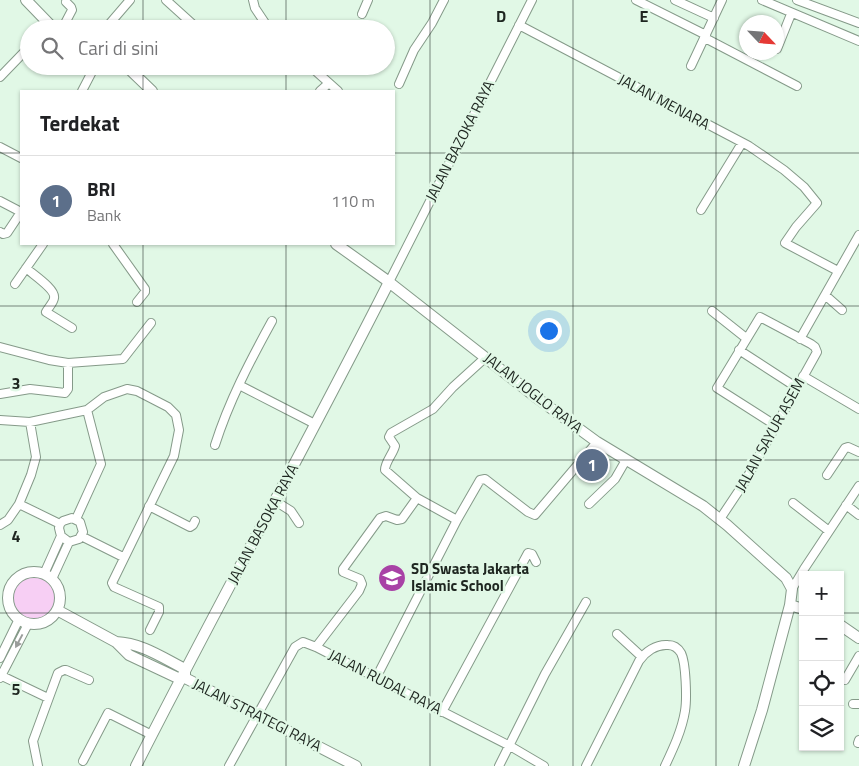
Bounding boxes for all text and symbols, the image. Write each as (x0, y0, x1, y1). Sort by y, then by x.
text: D (496, 4, 506, 28)
text: E (640, 4, 649, 28)
north arrow (739, 15, 784, 60)
search box (20, 20, 395, 75)
text: Cari di sini (78, 33, 159, 62)
icon: search (38, 34, 66, 62)
street label: JALAN MENARA (614, 68, 714, 135)
street label: JALAN BAZOKA RAYA (419, 76, 500, 205)
text: Terdekat (40, 107, 120, 139)
text: BRI (87, 174, 116, 203)
text: 1 (52, 189, 60, 213)
text: 110 m (331, 189, 375, 213)
text: Bank (87, 203, 121, 227)
your location (536, 318, 562, 344)
street label: JALAN JOGLO RAYA (479, 347, 588, 439)
text: 3 (12, 371, 20, 395)
street label: JALAN SAYUR ASEM (729, 374, 810, 496)
pin: 1 (576, 446, 608, 484)
street label: JALAN BASOKA RAYA (221, 460, 304, 588)
text: 4 (12, 524, 21, 548)
place label: SD Swasta Jakarta Islamic School (411, 557, 529, 597)
school or university icon: SD Swasta Jakarta Islamic School (377, 563, 407, 593)
map controls (799, 571, 844, 751)
button: + (799, 571, 844, 616)
button: − (799, 616, 844, 661)
one-way arrow (15, 633, 23, 648)
street label: JALAN RUDAL RAYA (325, 643, 446, 720)
button: locate (799, 661, 844, 706)
street label: JALAN STRATEGI RAYA (189, 672, 326, 757)
text: 5 (12, 677, 21, 701)
button: layers (799, 706, 844, 751)

